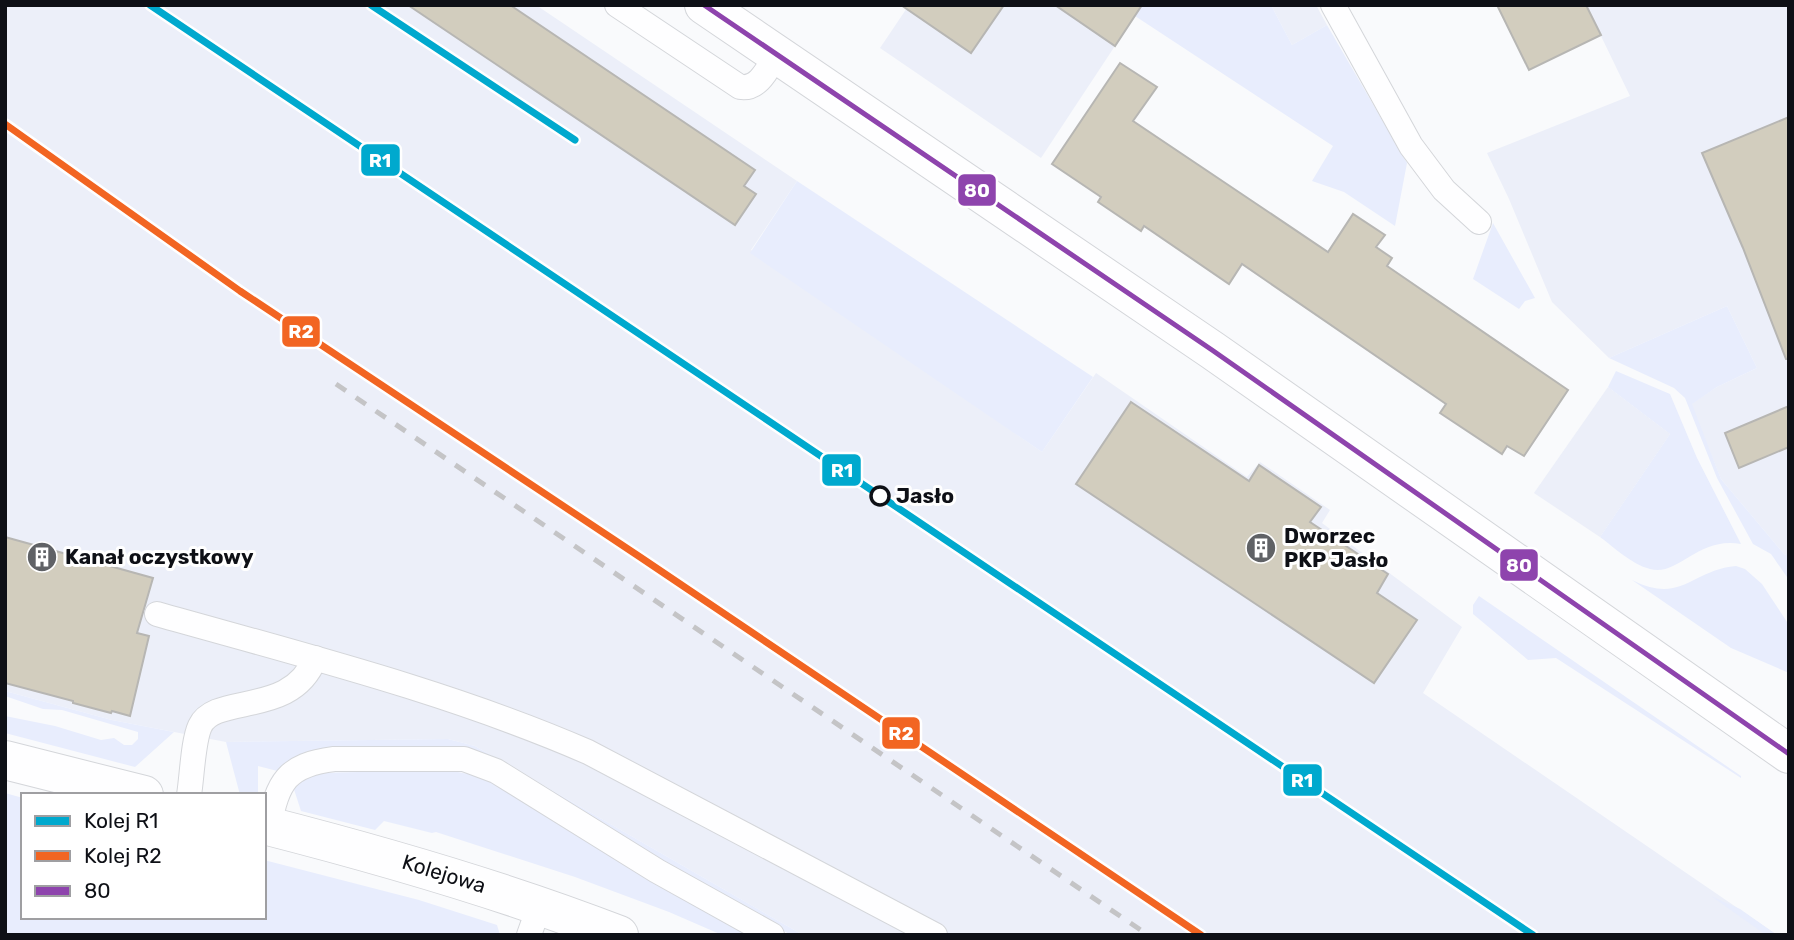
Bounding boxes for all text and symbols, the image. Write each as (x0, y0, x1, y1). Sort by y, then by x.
line badge: R1 (360, 143, 401, 177)
text: R1 (369, 149, 391, 172)
line badge: 80 (957, 173, 997, 207)
text: 80 (964, 179, 990, 202)
line badge: R2 (281, 315, 321, 348)
text: R2 (288, 320, 314, 343)
line badge: R1 (821, 453, 862, 487)
text: R1 (831, 459, 853, 482)
place label: Jasło (896, 483, 954, 508)
marker: Jasło (870, 486, 890, 506)
place label: Dworzec PKP Jasło (1284, 523, 1388, 572)
building icon: Dworzec PKP Jasło (1244, 531, 1278, 565)
building icon: Kanał oczystkowy (25, 540, 59, 574)
place label: Kanał oczystkowy (65, 544, 254, 569)
line badge: 80 (1499, 548, 1539, 582)
text: 80 (1506, 554, 1532, 577)
line badge: R2 (881, 716, 921, 750)
text: R2 (888, 722, 914, 745)
line badge: R1 (1282, 763, 1323, 797)
text: R1 (1291, 769, 1313, 792)
legend (21, 793, 266, 919)
text: Kolej R1 (84, 808, 158, 833)
text: Kolej R2 (84, 843, 161, 868)
street label: Kolejowa (399, 849, 489, 898)
text: 80 (84, 878, 111, 903)

